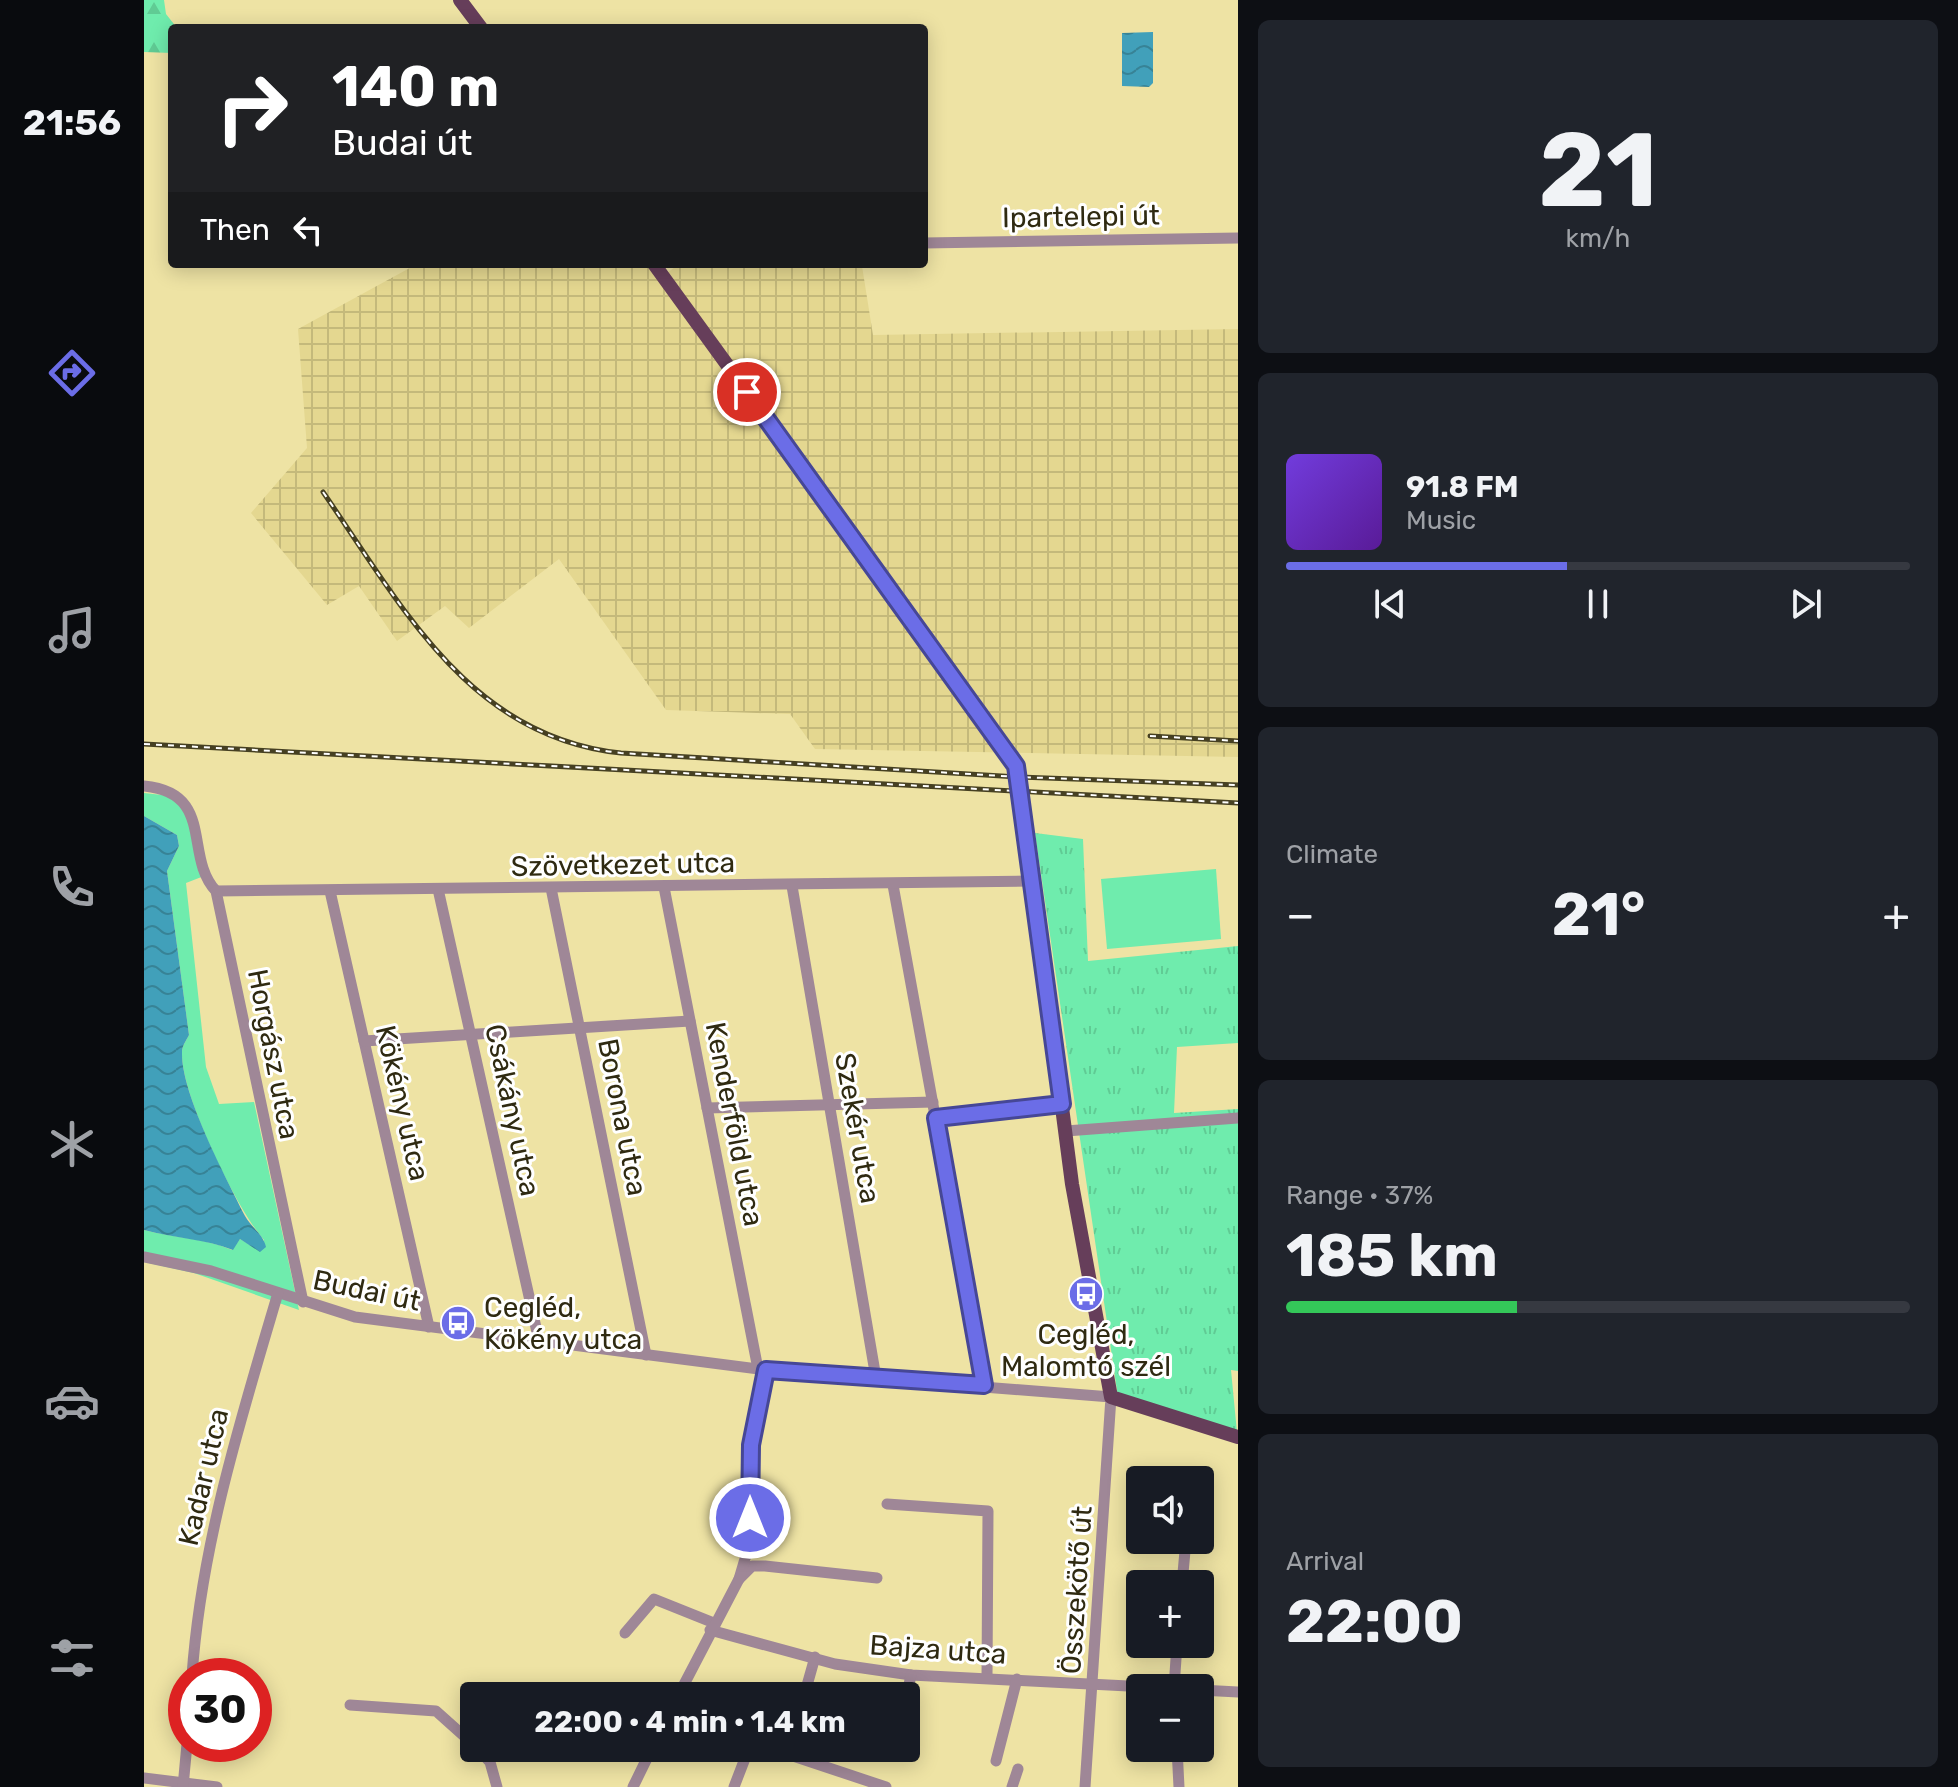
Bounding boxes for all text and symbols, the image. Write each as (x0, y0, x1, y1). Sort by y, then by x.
text: 140 m (332, 54, 499, 120)
icon: right (200, 56, 304, 160)
text: 21:56 (23, 101, 121, 144)
text: 21 (1538, 109, 1658, 232)
text: Budai út (332, 121, 472, 164)
street label: Ipartelepi út (1002, 199, 1160, 234)
icon: left (286, 208, 330, 252)
text: Then (200, 212, 270, 248)
text: km/h (1566, 223, 1630, 254)
icon: directions (44, 345, 100, 401)
pin (713, 358, 781, 426)
icon: arrive (725, 370, 769, 414)
text: 91.8 FM (1406, 469, 1519, 505)
text: Music (1406, 505, 1476, 536)
icon: previous (1368, 582, 1412, 626)
icon: pause (1576, 582, 1620, 626)
icon: next (1784, 582, 1828, 626)
icon: music (44, 602, 100, 658)
text: Climate (1286, 839, 1378, 870)
street label: Szövetkezet utca (511, 846, 735, 883)
icon: phone (44, 859, 100, 915)
text: 21° (1552, 879, 1645, 950)
text: − (1286, 889, 1315, 941)
text: + (1883, 889, 1910, 941)
street label: Horgász utca (241, 966, 306, 1142)
street label: Kenderföld utca (699, 1019, 770, 1229)
street label: Csákány utca (478, 1021, 547, 1199)
street label: Kökény utca (369, 1022, 436, 1184)
street label: Borona utca (591, 1036, 654, 1198)
street label: Szekér utca (828, 1050, 887, 1206)
icon: climate (44, 1116, 100, 1172)
text: Range · 37% (1286, 1180, 1433, 1211)
text: 185 km (1286, 1220, 1498, 1291)
street label: Budai út (310, 1263, 424, 1318)
bus stop icon: Cegléd, Malomtó szél (1067, 1275, 1105, 1313)
place label: Cegléd, Kökény utca (484, 1291, 642, 1356)
bus stop icon: Cegléd, Kökény utca (439, 1304, 477, 1342)
place label: Cegléd, Malomtó szél (1001, 1318, 1171, 1383)
icon: car (44, 1373, 100, 1429)
street label: Kadar utca (172, 1405, 235, 1549)
map controls (1126, 1466, 1214, 1762)
button: sound (1126, 1466, 1214, 1554)
position arrow (708, 1476, 792, 1560)
street label: Összekötő út (1054, 1505, 1099, 1675)
text: Arrival (1286, 1546, 1364, 1577)
button: + (1126, 1570, 1214, 1658)
text: 22:00 (1286, 1586, 1463, 1657)
street label: Bajza utca (869, 1628, 1007, 1671)
icon: filters (44, 1630, 100, 1686)
speed limit sign: 30 (168, 1658, 272, 1762)
button: − (1126, 1674, 1214, 1762)
text: 22:00 · 4 min · 1.4 km (534, 1704, 846, 1740)

